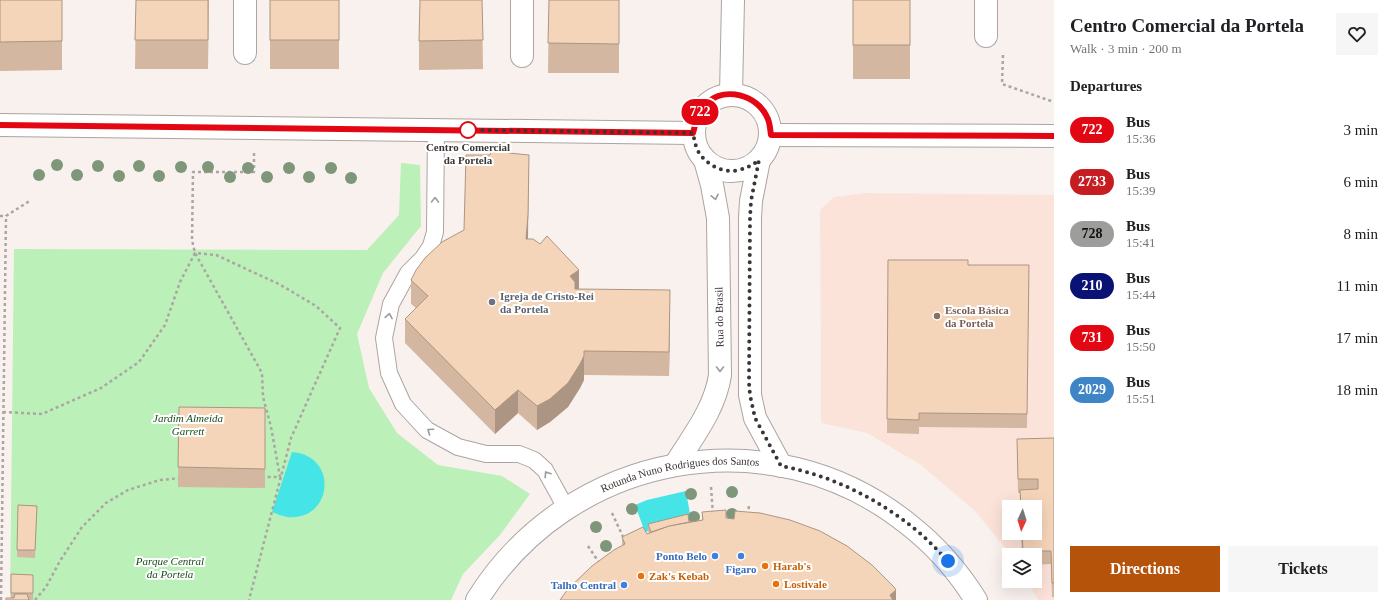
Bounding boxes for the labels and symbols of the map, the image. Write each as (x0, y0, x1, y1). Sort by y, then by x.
line badge: 722 (677, 99, 723, 125)
marker: Centro Comercial da Portela (459, 121, 477, 139)
place label: Centro Comercial da Portela (426, 141, 510, 166)
one-way arrow (710, 194, 718, 200)
one-way arrow (431, 197, 439, 203)
street label: Rua do Brasil (712, 287, 726, 347)
place label: Igreja de Cristo-Rei da Portela (500, 290, 594, 315)
marker: Igreja de Cristo-Rei da Portela (487, 297, 497, 307)
place label: Escola Básica da Portela (945, 304, 1009, 329)
marker: Escola Básica da Portela (932, 311, 942, 321)
one-way arrow (384, 313, 392, 319)
one-way arrow (716, 366, 724, 372)
park label: Jardim Almeida Garrett (153, 412, 223, 437)
one-way arrow (427, 428, 434, 436)
street label: Rotunda Nuno Rodrigues dos Santos (599, 455, 760, 495)
one-way arrow (544, 471, 552, 478)
north arrow (1002, 500, 1042, 540)
place label: Ponto Belo (656, 550, 707, 562)
marker: Ponto Belo (710, 551, 720, 561)
marker: Figaro (736, 551, 746, 561)
your location (938, 551, 958, 571)
park label: Parque Central da Portela (135, 555, 204, 580)
place label: Harab's (773, 560, 812, 572)
marker: Harab's (760, 561, 770, 571)
place label: Figaro (726, 563, 757, 575)
place label: Zak's Kebab (649, 570, 709, 582)
marker: Zak's Kebab (636, 571, 646, 581)
place label: Lostivale (784, 578, 827, 590)
place label: Talho Central (551, 579, 616, 591)
marker: Lostivale (771, 579, 781, 589)
marker: Talho Central (619, 580, 629, 590)

